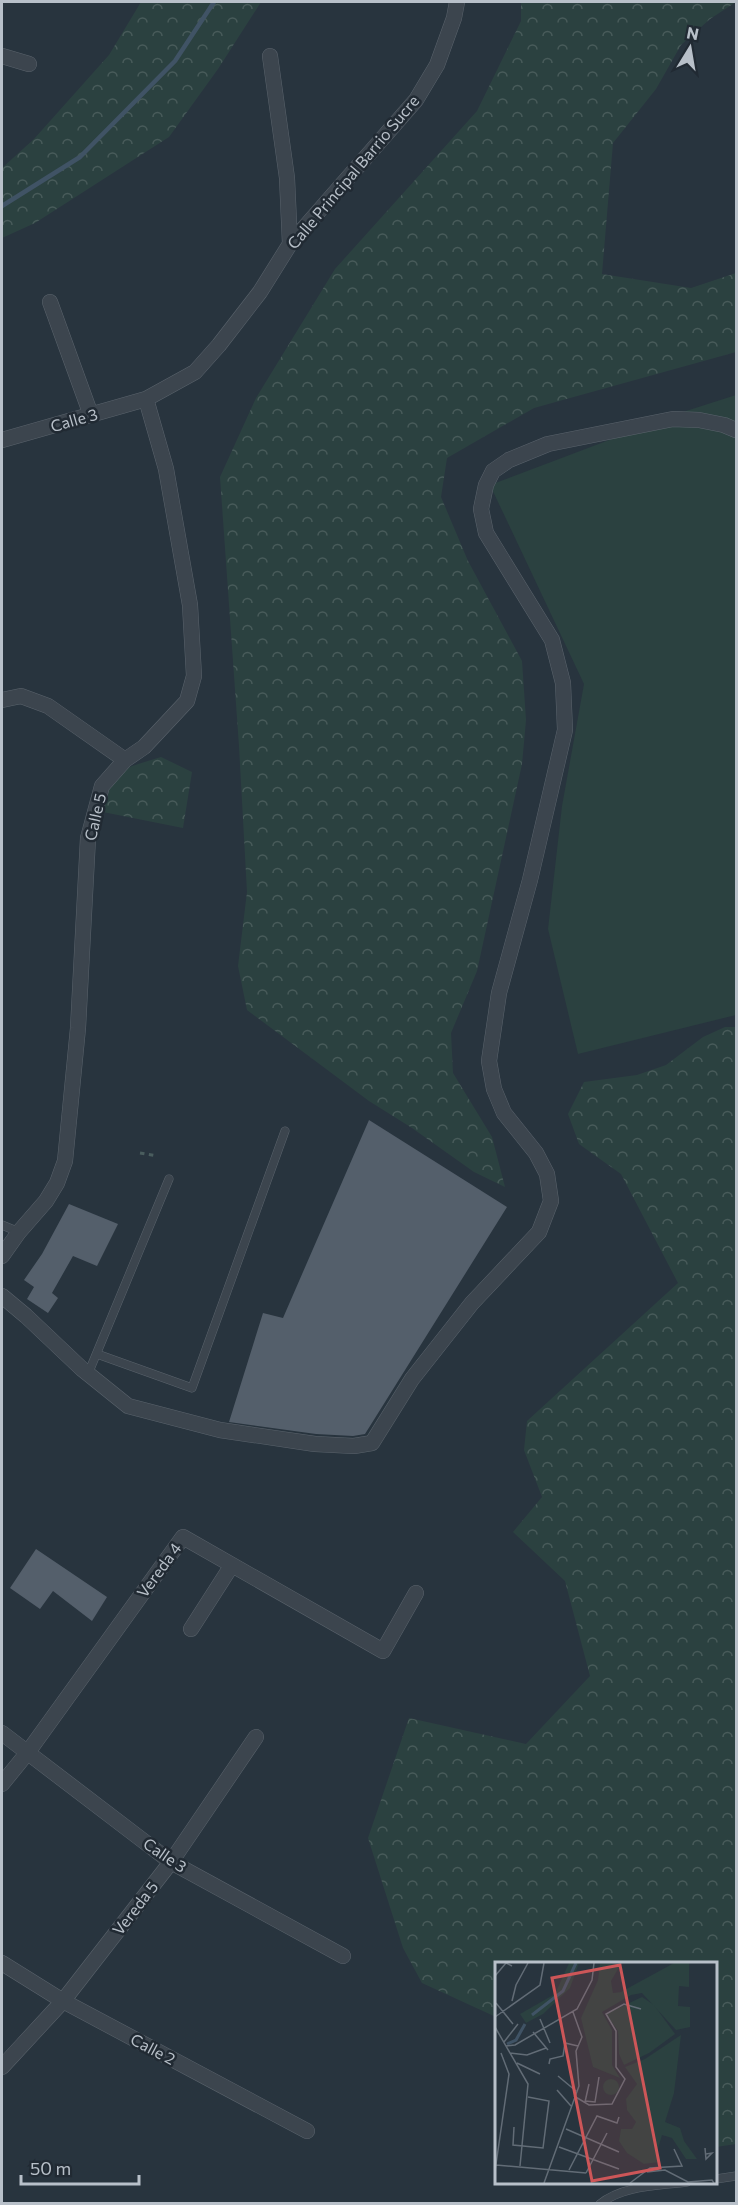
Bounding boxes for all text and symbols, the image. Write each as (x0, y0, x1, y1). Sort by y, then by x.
north arrow (660, 18, 720, 78)
text: N (685, 22, 701, 43)
street label: Calle Principal Barrio Sucre (283, 91, 422, 252)
street label: Calle 3 (48, 404, 100, 435)
street label: Calle 5 (80, 791, 109, 842)
street label: Vereda 4 (132, 1538, 185, 1601)
street label: Calle 3 (140, 1833, 191, 1876)
street label: Vereda 5 (108, 1877, 161, 1938)
inset map (495, 1962, 717, 2184)
street label: Calle 2 (128, 2029, 179, 2068)
scale bar (21, 2148, 140, 2186)
text: 50 m (30, 2157, 71, 2179)

